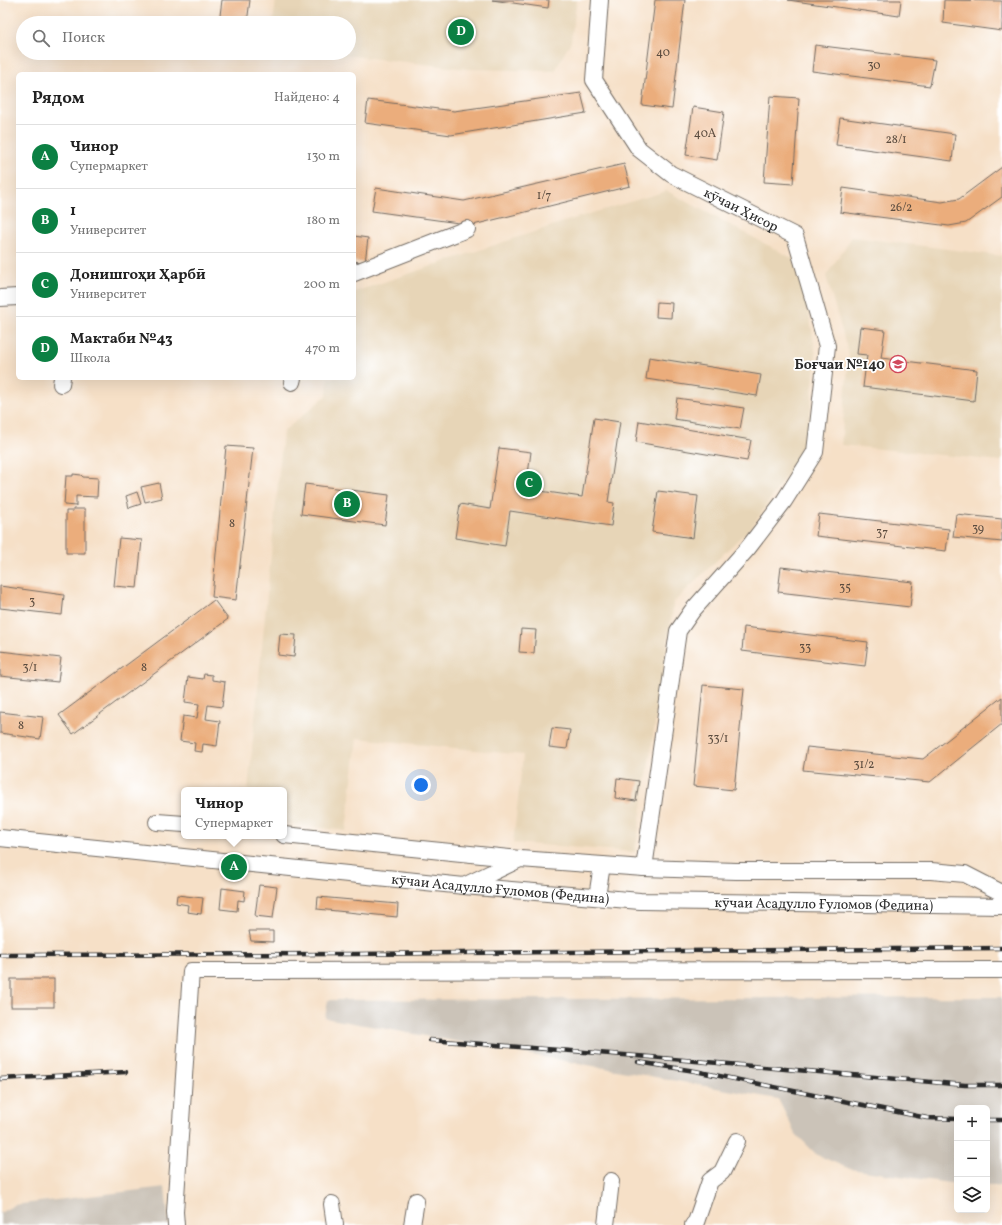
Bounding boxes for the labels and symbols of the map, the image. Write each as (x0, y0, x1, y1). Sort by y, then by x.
pin: D (448, 17, 474, 47)
house number: 40 (656, 45, 670, 61)
house number: 30 (867, 58, 881, 74)
house number: 40А (694, 126, 717, 142)
house number: 28/1 (885, 132, 907, 148)
street label: кӯчаи Ҳисор (700, 184, 781, 237)
house number: 1/7 (537, 188, 551, 204)
house number: 26/2 (890, 200, 912, 216)
school or university icon: Боғчаи №140 (888, 354, 908, 374)
place label: Боғчаи №140 (794, 356, 885, 375)
pin: C (516, 469, 542, 499)
pin: B (334, 489, 360, 519)
house number: 8 (229, 516, 235, 532)
house number: 39 (972, 521, 984, 537)
house number: 37 (876, 525, 888, 541)
house number: 35 (839, 580, 851, 596)
house number: 3 (29, 594, 35, 610)
house number: 33 (799, 640, 811, 656)
house number: 3/1 (23, 660, 37, 676)
house number: 8 (141, 660, 147, 676)
house number: 8 (18, 718, 24, 734)
house number: 33/1 (708, 731, 728, 747)
house number: 31/2 (853, 757, 875, 773)
your location (411, 775, 431, 795)
pin: A (221, 852, 247, 882)
street label: кӯчаи Асадулло Ғуломов (Федина) (390, 871, 610, 909)
street label: кӯчаи Асадулло Ғуломов (Федина) (714, 894, 933, 916)

